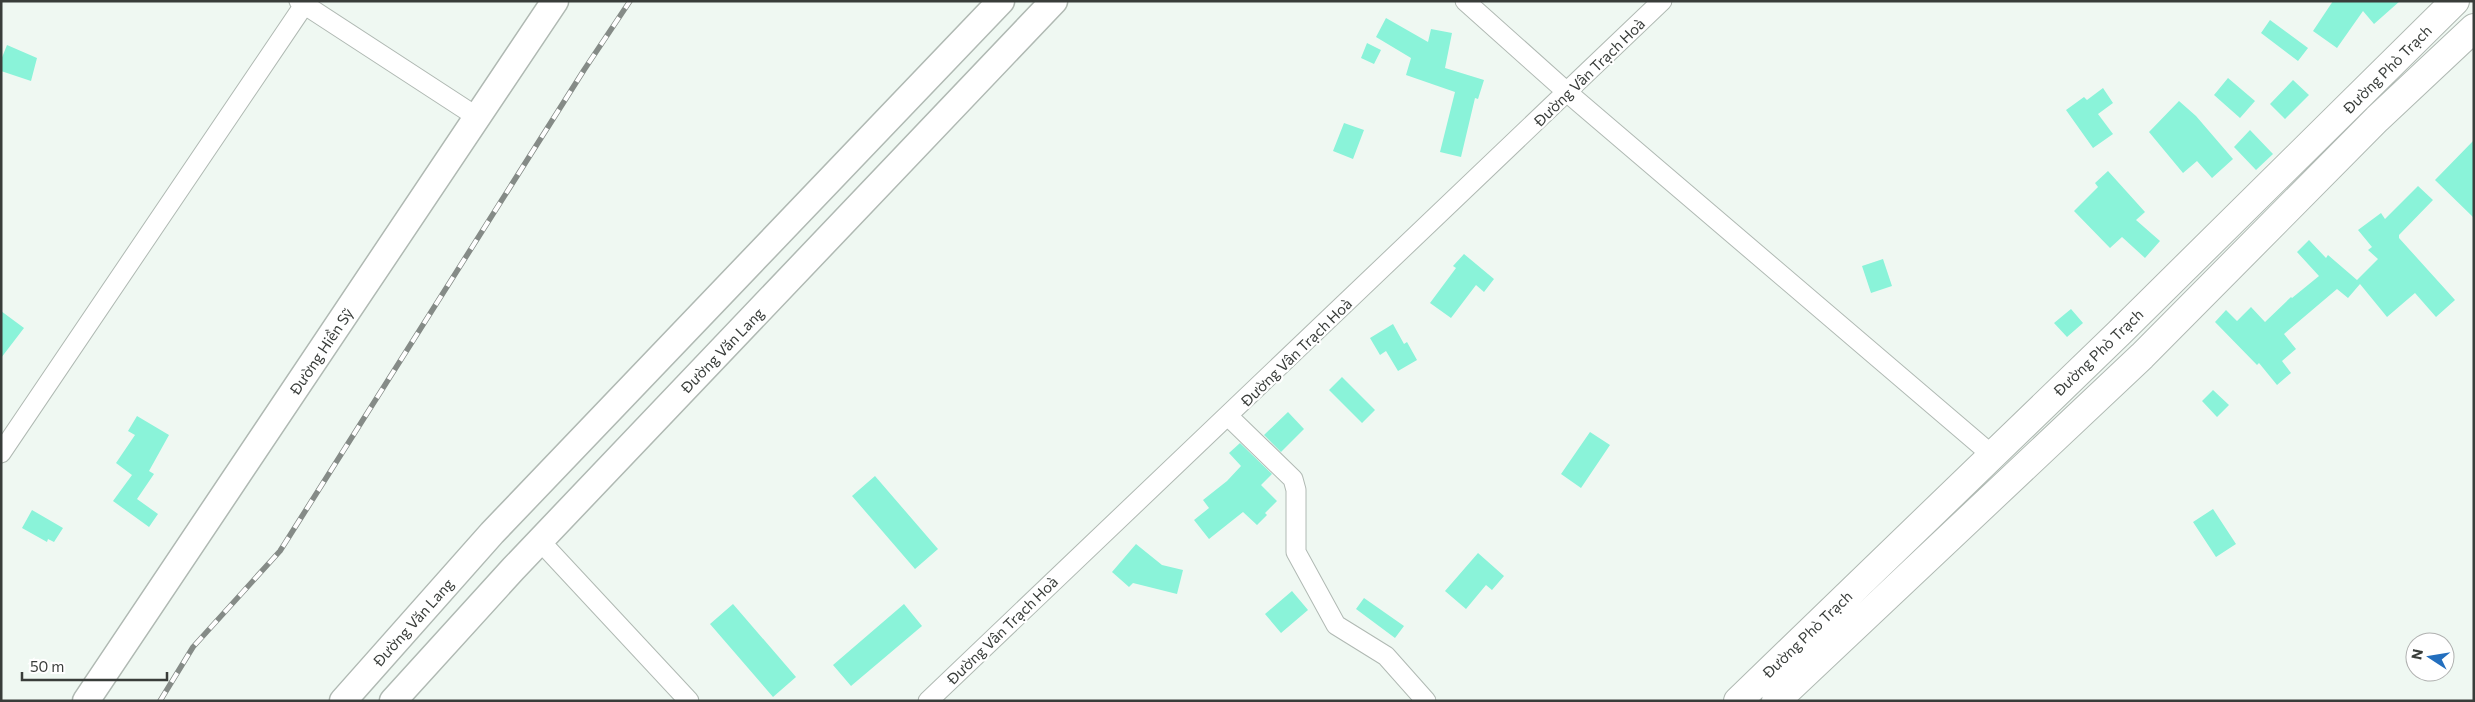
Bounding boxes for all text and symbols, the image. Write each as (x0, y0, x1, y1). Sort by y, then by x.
street label: Đường Vân Trạch Hoà (1529, 14, 1648, 130)
street label: Đường Phò Trạch (2338, 21, 2435, 118)
street label: Đường Vân Trạch Hoà (1236, 294, 1355, 410)
street label: Đường Hiền Sỹ (285, 304, 357, 398)
street label: Đường Văn Lang (676, 304, 767, 397)
street label: Đường Phò Trạch (2049, 305, 2147, 400)
street label: Đường Vân Trạch Hoà (942, 572, 1061, 688)
street label: Đường Văn Lang (368, 575, 457, 670)
street label: Đường Phò Trạch (1758, 587, 1856, 682)
north arrow (2405, 632, 2455, 682)
text: N (2407, 647, 2426, 661)
scale bar (22, 650, 168, 682)
text: 50 m (30, 657, 64, 675)

